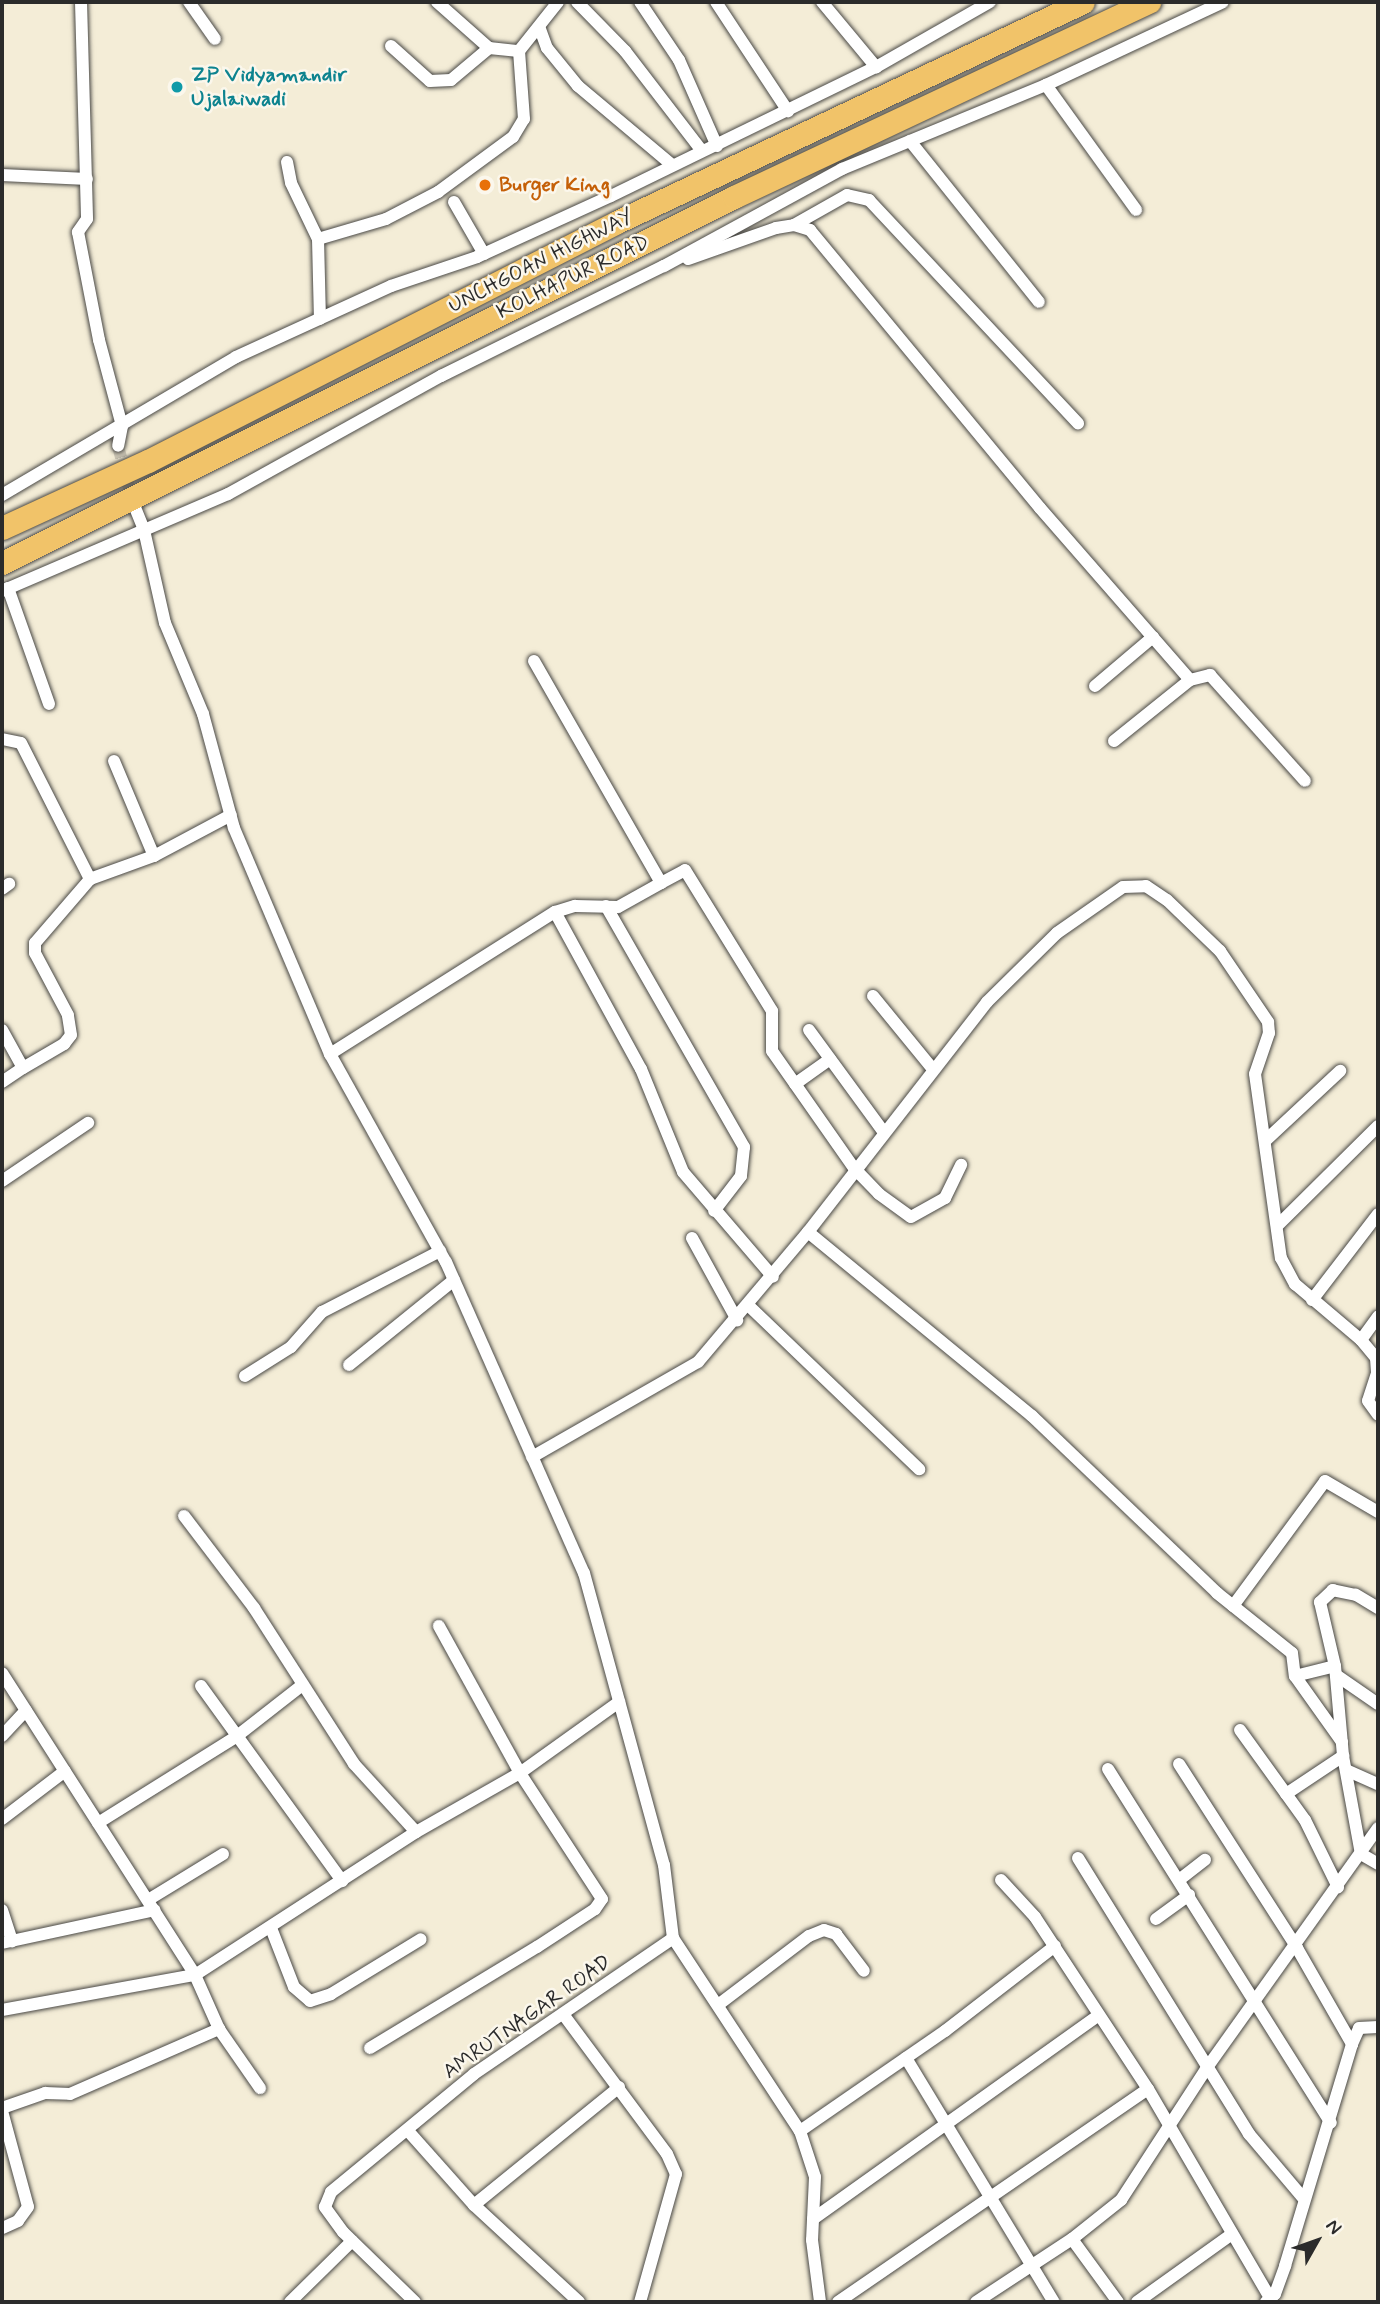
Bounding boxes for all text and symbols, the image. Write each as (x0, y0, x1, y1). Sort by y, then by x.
place label: ZP Vidyamandir Ujalaiwadi (191, 62, 339, 112)
marker: ZP Vidyamandir Ujalaiwadi (169, 79, 185, 95)
place label: Burger King (499, 172, 607, 198)
marker: Burger King (477, 177, 493, 193)
street label: UNCHGOAN HIGHWAY (441, 202, 641, 320)
street label: KOLHAPUR ROAD (494, 230, 652, 324)
street label: AMRUTNAGAR ROAD (438, 1950, 616, 2084)
north arrow (1282, 2206, 1352, 2276)
text: N (1320, 2214, 1347, 2240)

